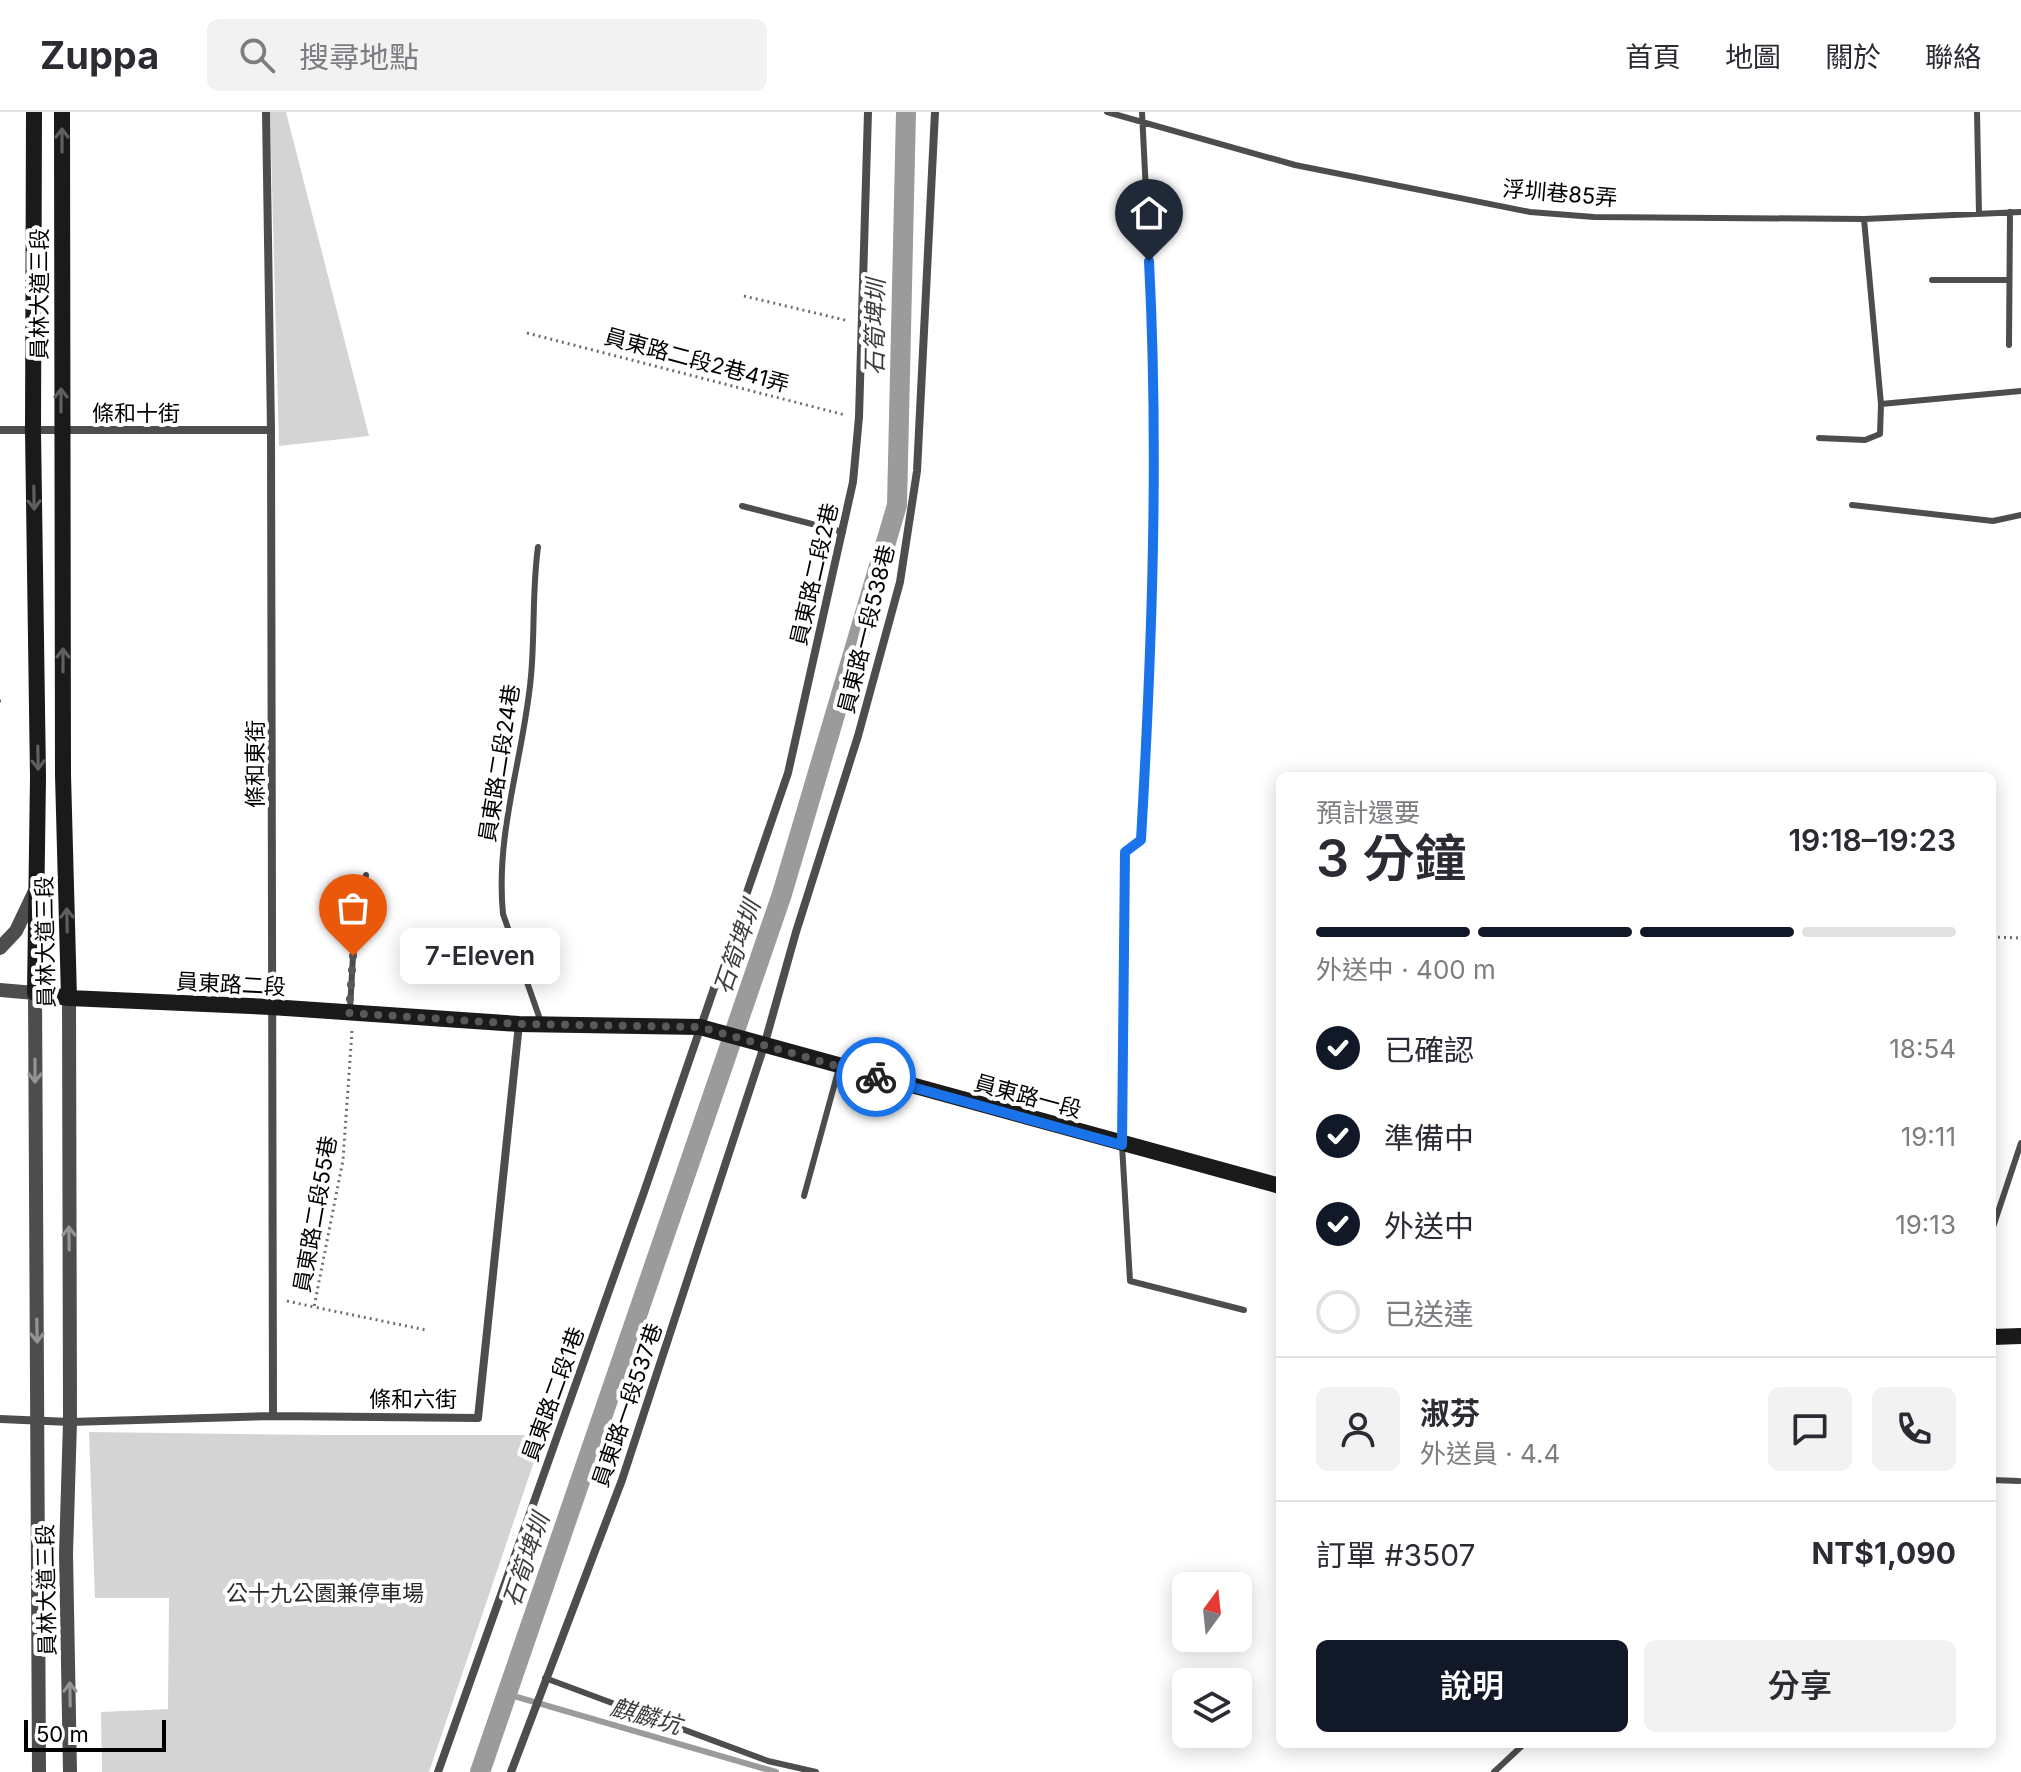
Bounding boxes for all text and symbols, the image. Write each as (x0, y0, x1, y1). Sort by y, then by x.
search box (207, 19, 767, 91)
text: Zuppa (40, 32, 159, 78)
icon: search (235, 33, 279, 77)
text: 搜尋地點 (299, 39, 419, 75)
text: 首頁 (1625, 40, 1681, 74)
text: 地圖 (1725, 40, 1781, 74)
text: 關於 (1825, 40, 1881, 74)
text: 聯絡 (1925, 40, 1981, 74)
one-way arrow (54, 127, 69, 154)
street label: 浮圳巷85弄 (1502, 175, 1618, 211)
pin (1115, 179, 1183, 261)
icon: home (1127, 191, 1171, 235)
street label: 員林大道三段 (26, 228, 52, 360)
water label: 石筍埤圳 (860, 276, 890, 375)
street label: 員東路二段2巷41弄 (602, 323, 792, 397)
one-way arrow (53, 387, 69, 414)
street label: 條和十街 (92, 400, 180, 426)
one-way arrow (27, 484, 42, 511)
street label: 員東路二段2巷 (785, 500, 843, 648)
street label: 員東路一段538巷 (833, 542, 899, 716)
one-way arrow (55, 647, 71, 674)
street label: 員東路二段24巷 (474, 682, 524, 844)
street label: 條和東街 (242, 720, 268, 808)
one-way arrow (30, 744, 46, 771)
text: 預計還要 (1316, 797, 1420, 828)
text: 19:18–19:23 (1788, 822, 1956, 858)
text: 3 分鐘 (1316, 827, 1466, 890)
pin (319, 874, 387, 956)
street label: 員林大道三段 (31, 876, 59, 1008)
icon: bag (331, 886, 375, 930)
water label: 石筍埤圳 (708, 894, 767, 997)
one-way arrow (59, 907, 75, 934)
callout: 7-Eleven (401, 928, 561, 984)
text: 7-Eleven (425, 940, 535, 971)
text: 外送中 · 400 m (1316, 954, 1496, 985)
street label: 員東路二段 (175, 968, 287, 1000)
icon: check (1316, 1026, 1360, 1070)
text: 已確認 (1384, 1032, 1474, 1068)
text: 18:54 (1889, 1033, 1956, 1064)
courier (836, 1037, 916, 1117)
icon: bike (854, 1055, 898, 1099)
one-way arrow (27, 1057, 43, 1084)
street label: 員東路一段 (972, 1069, 1084, 1123)
icon: check (1316, 1114, 1360, 1158)
text: 準備中 (1384, 1120, 1474, 1156)
text: 19:11 (1901, 1121, 1956, 1152)
street label: 員東路二段55巷 (288, 1134, 342, 1294)
icon: check (1316, 1202, 1360, 1246)
text: 外送中 (1384, 1208, 1474, 1244)
text: 19:13 (1895, 1209, 1956, 1240)
one-way arrow (61, 1225, 76, 1252)
text: 已送達 (1384, 1296, 1474, 1332)
one-way arrow (29, 1317, 45, 1344)
street label: 員東路一段537巷 (587, 1320, 667, 1490)
street label: 員東路二段1巷 (517, 1323, 589, 1465)
street label: 條和六街 (369, 1386, 457, 1412)
button: person (1316, 1387, 1400, 1471)
button: chat (1768, 1387, 1852, 1471)
button: phone (1872, 1387, 1956, 1471)
text: 淑芬 (1420, 1395, 1480, 1431)
text: 外送員 · 4.4 (1420, 1438, 1560, 1469)
water label: 石筍埤圳 (497, 1507, 556, 1610)
street label: 員林大道三段 (32, 1524, 60, 1656)
text: NT$1,090 (1811, 1535, 1956, 1571)
text: 訂單 #3507 (1316, 1537, 1476, 1573)
north arrow (1172, 1572, 1252, 1652)
map controls (1172, 1572, 1252, 1748)
park label: 公十九公園兼停車場 (226, 1580, 424, 1606)
button: 說明 (1316, 1640, 1628, 1732)
button: 分享 (1644, 1640, 1956, 1732)
button: layers (1172, 1668, 1252, 1748)
one-way arrow (62, 1681, 78, 1708)
water label: 麒麟坑 (607, 1692, 687, 1741)
scale bar (24, 1716, 166, 1752)
text: 50 m (36, 1721, 89, 1747)

